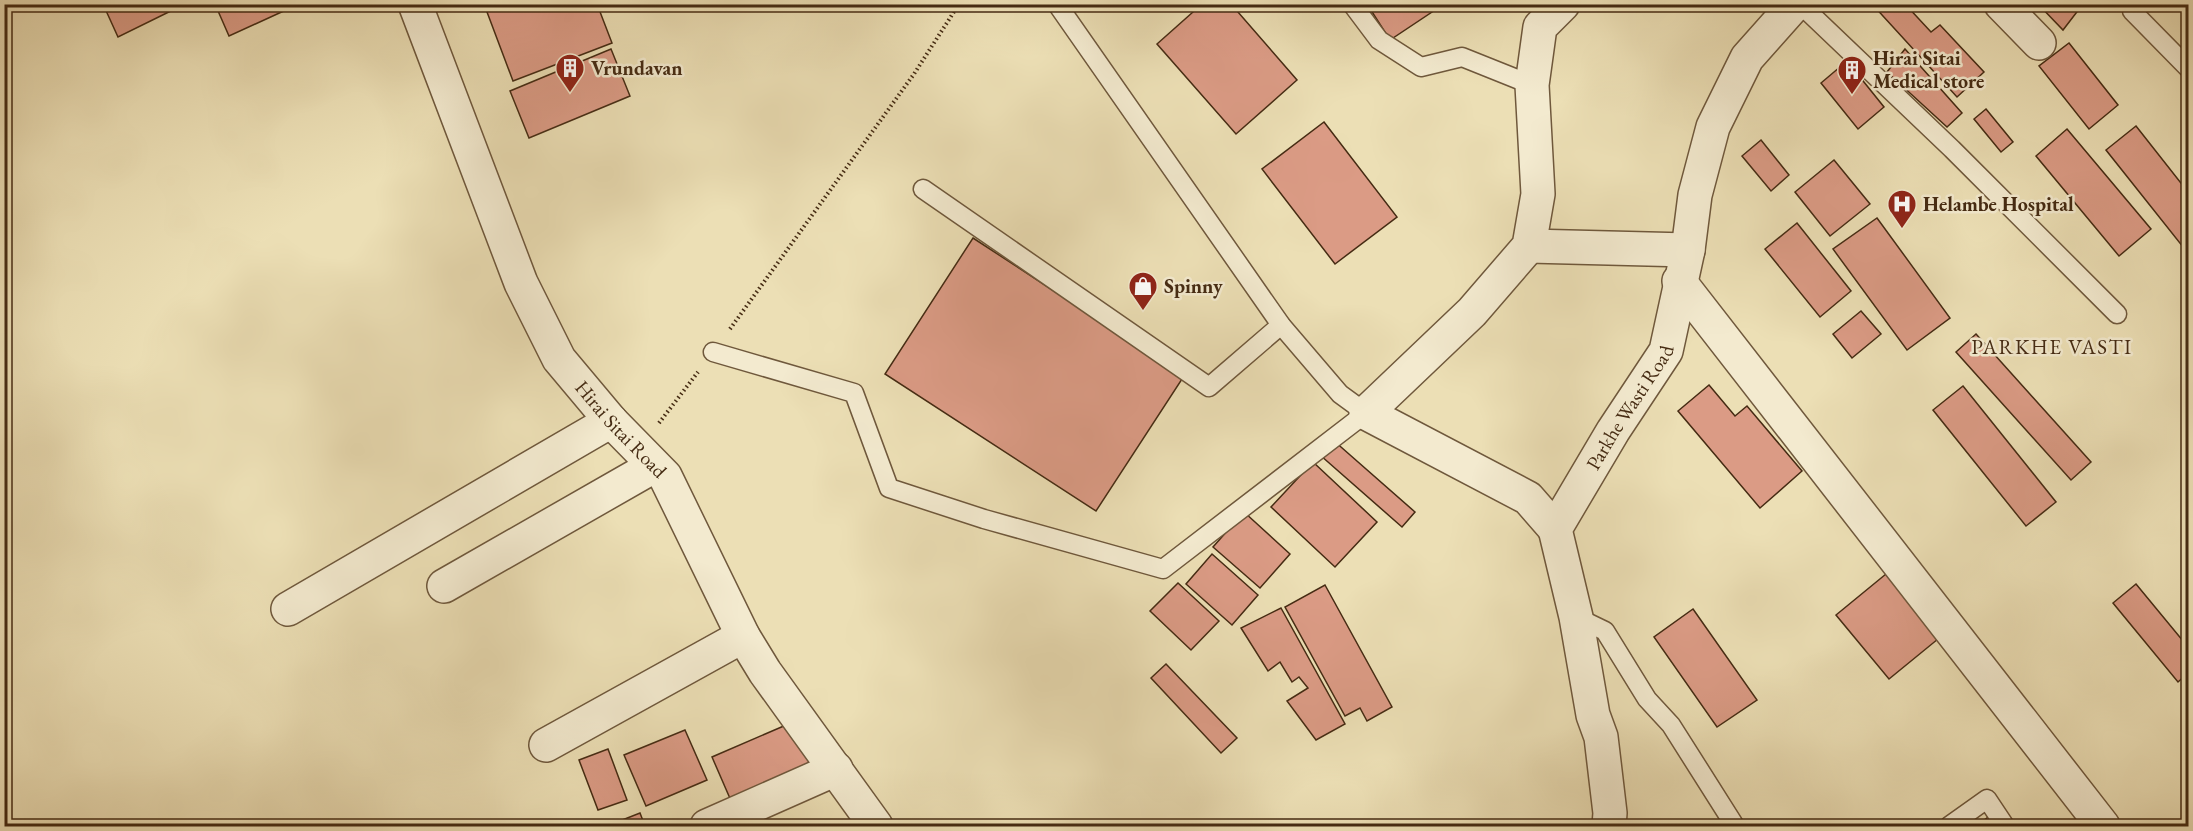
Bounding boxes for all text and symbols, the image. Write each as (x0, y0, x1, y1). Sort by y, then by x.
place label: Hirai Sitai Medical store (1873, 45, 1984, 94)
building icon: Vrundavan (554, 52, 586, 94)
building icon: Hirai Sitai Medical store (1836, 54, 1868, 96)
place label: Vrundavan (591, 55, 683, 81)
hospital icon: Helambe Hospital (1886, 188, 1918, 230)
place label: Helambe Hospital (1923, 191, 2074, 217)
shop icon: Spinny (1127, 270, 1159, 312)
place label: Spinny (1164, 273, 1223, 299)
district label: PARKHE VASTI (1971, 333, 2133, 360)
street label: Parkhe Wasti Road (1580, 342, 1680, 474)
street label: Hirai Sitai Road (569, 375, 673, 484)

